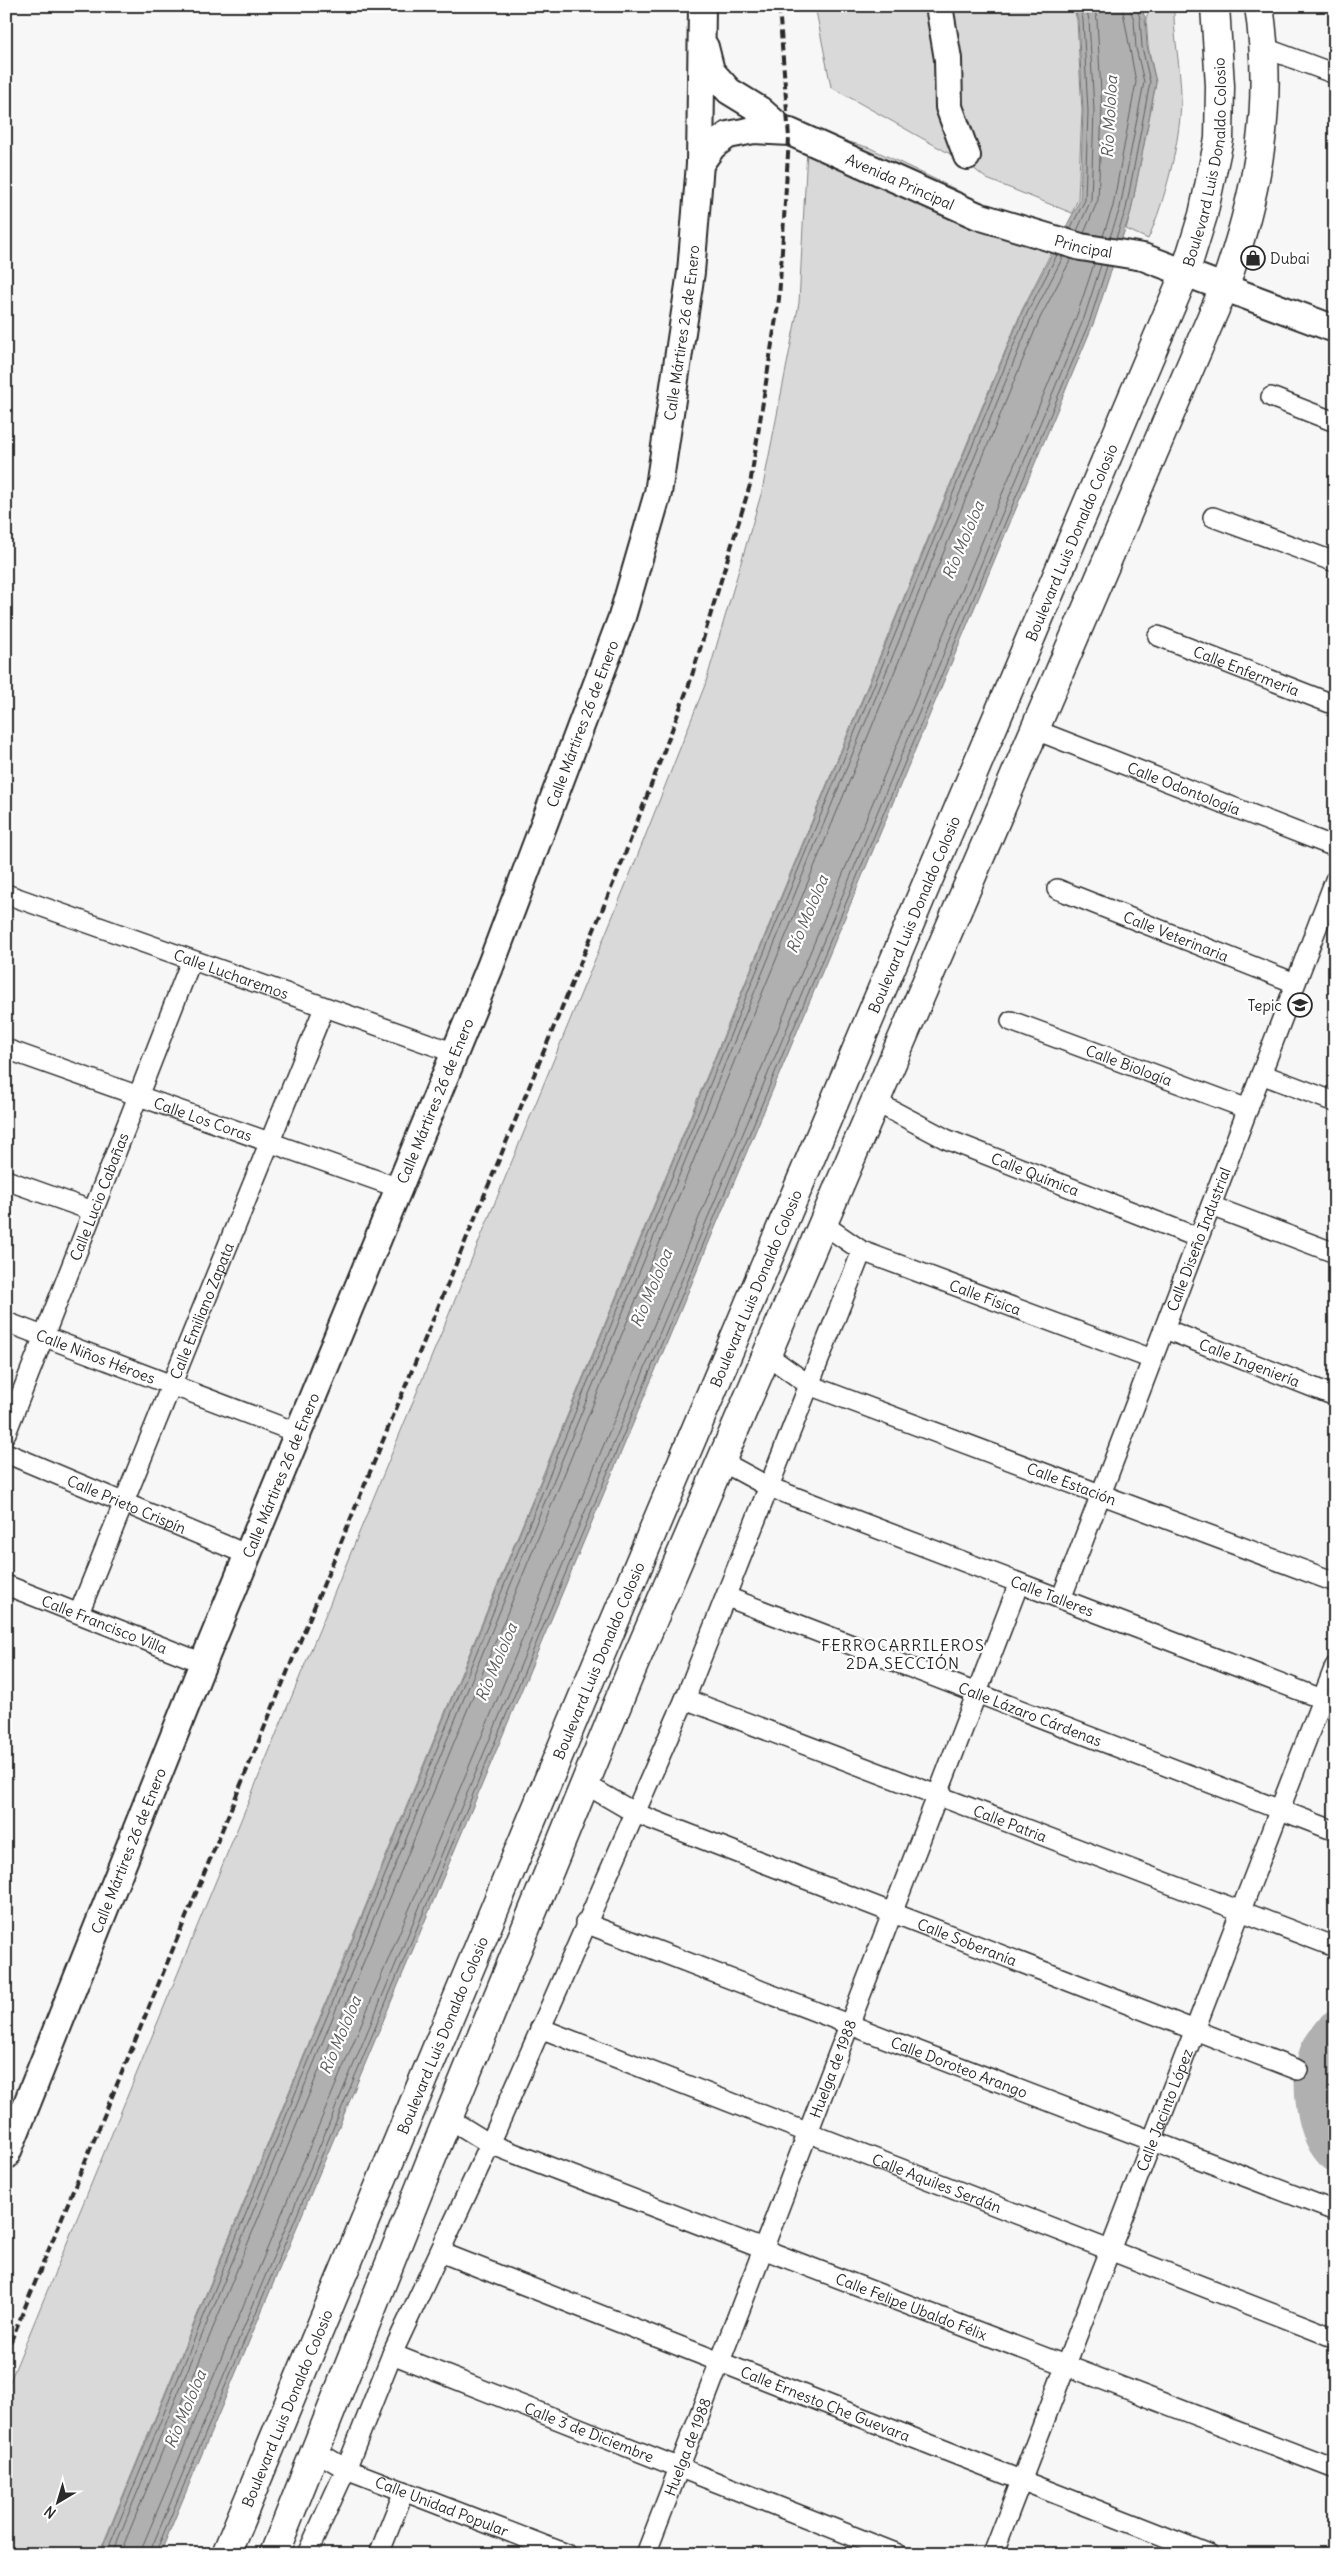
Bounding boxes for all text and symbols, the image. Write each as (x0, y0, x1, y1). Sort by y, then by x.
street label: Boulevard Luis Donaldo Colosio (1178, 57, 1230, 269)
water label: Río Mololoa (1097, 74, 1121, 159)
street label: Avenida Principal (843, 149, 957, 214)
street label: Principal (1052, 230, 1114, 261)
street label: Calle Mártires 26 de Enero (659, 244, 703, 422)
shop icon: Dubai (1240, 245, 1266, 271)
place label: Dubai (1270, 249, 1310, 268)
street label: Boulevard Luis Donaldo Colosio (1021, 441, 1121, 644)
water label: Río Mololoa (938, 497, 989, 582)
street label: Calle Mártires 26 de Enero (542, 637, 622, 810)
street label: Calle Enfermería (1191, 641, 1303, 700)
street label: Calle Odontología (1125, 757, 1244, 819)
street label: Boulevard Luis Donaldo Colosio (864, 813, 964, 1016)
water label: Río Mololoa (782, 871, 833, 956)
street label: Calle Veterinaria (1121, 907, 1232, 965)
street label: Calle Lucharemos (171, 945, 291, 1003)
school or university icon: Tepic (1287, 992, 1313, 1018)
place label: Tepic (1248, 996, 1282, 1015)
street label: Calle Mártires 26 de Enero (392, 1015, 477, 1186)
street label: Calle Biología (1083, 1040, 1175, 1090)
street label: Calle Los Coras (151, 1093, 255, 1145)
street label: Calle Lucio Cabañas (65, 1130, 132, 1263)
street label: Calle Química (989, 1148, 1082, 1200)
street label: Calle Diseño Industrial (1162, 1165, 1234, 1314)
street label: Boulevard Luis Donaldo Colosio (705, 1187, 806, 1390)
street label: Calle Emiliano Zapata (165, 1239, 238, 1382)
water label: Río Mololoa (626, 1245, 677, 1330)
street label: Calle Física (947, 1275, 1024, 1319)
street label: Calle Niños Héroes (33, 1325, 158, 1387)
street label: Calle Ingeniería (1197, 1334, 1303, 1391)
street label: Calle Mártires 26 de Enero (238, 1390, 323, 1561)
street label: Calle Estación (1024, 1458, 1119, 1509)
street label: Calle Prieto Crispín (64, 1470, 189, 1537)
street label: Boulevard Luis Donaldo Colosio (549, 1559, 648, 1762)
street label: Calle Talleres (1008, 1571, 1097, 1620)
street label: Calle Francisco Villa (39, 1591, 170, 1658)
water label: Río Mololoa (471, 1619, 522, 1704)
district label: FERROCARRILEROS 2DA SECCIÓN (821, 1635, 985, 1673)
street label: Calle Lázaro Cárdenas (956, 1678, 1105, 1750)
street label: Calle Mártires 26 de Enero (86, 1765, 170, 1936)
street label: Calle Patria (971, 1800, 1050, 1846)
street label: Calle Soberanía (915, 1914, 1020, 1970)
street label: Boulevard Luis Donaldo Colosio (392, 1933, 492, 2137)
water label: Río Mololoa (315, 1992, 366, 2077)
street label: Huelga de 1988 (805, 2017, 860, 2120)
street label: Calle Doroteo Arango (888, 2032, 1030, 2102)
street label: Calle Jacinto López (1132, 2046, 1196, 2174)
street label: Calle Aquiles Serdán (870, 2149, 1005, 2217)
street label: Calle Felipe Ubaldo Félix (833, 2268, 990, 2344)
street label: Boulevard Luis Donaldo Colosio (237, 2306, 336, 2510)
street label: Calle Ernesto Che Guevara (738, 2362, 913, 2445)
water label: Río Mololoa (160, 2366, 211, 2451)
street label: Huelga de 1988 (660, 2395, 715, 2498)
street label: Calle 3 de Diciembre (522, 2398, 657, 2466)
street label: Calle Unidad Popular (373, 2472, 511, 2540)
north arrow (32, 2478, 82, 2528)
text: N (41, 2502, 59, 2522)

